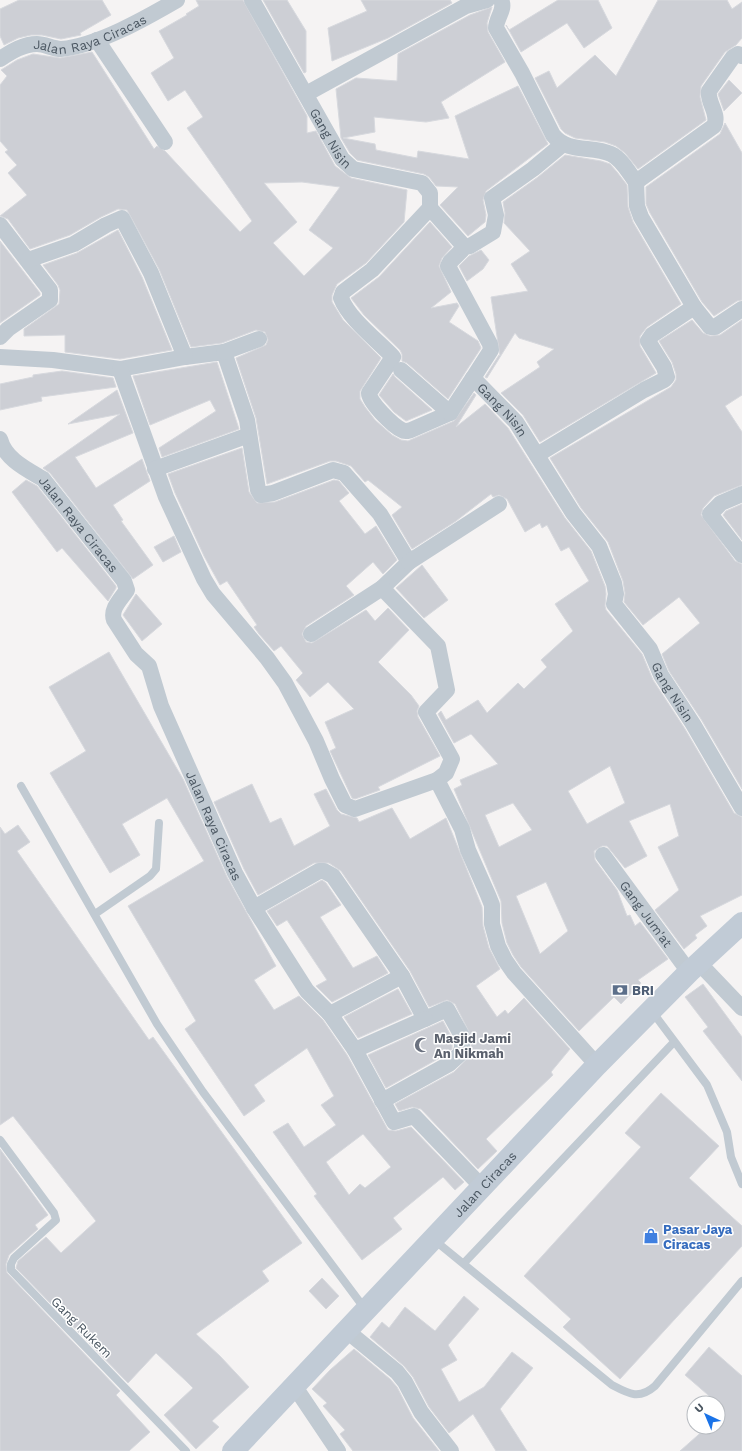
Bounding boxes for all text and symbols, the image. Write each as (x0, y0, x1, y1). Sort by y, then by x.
street label: Jalan Raya Ciracas (33, 12, 149, 57)
street label: Gang Nisin (307, 106, 354, 172)
street label: Gang Nisin (474, 380, 530, 440)
street label: Jalan Raya Ciracas (36, 473, 121, 576)
street label: Gang Nisin (648, 660, 696, 725)
street label: Jalan Raya Ciracas (183, 769, 245, 883)
street label: Gang Jum'at (616, 878, 676, 951)
bank icon: BRI (611, 981, 629, 999)
place label: BRI (632, 983, 654, 998)
place label: Masjid Jami An Nikmah (434, 1031, 511, 1061)
mosque icon: Masjid Jami An Nikmah (413, 1036, 431, 1054)
street label: Jalan Ciracas (451, 1148, 520, 1220)
place label: Pasar Jaya Ciracas (663, 1222, 733, 1252)
shop icon: Pasar Jaya Ciracas (642, 1227, 660, 1245)
street label: Gang Rukem (48, 1294, 115, 1361)
north arrow (686, 1395, 726, 1435)
text: U (692, 1401, 707, 1416)

